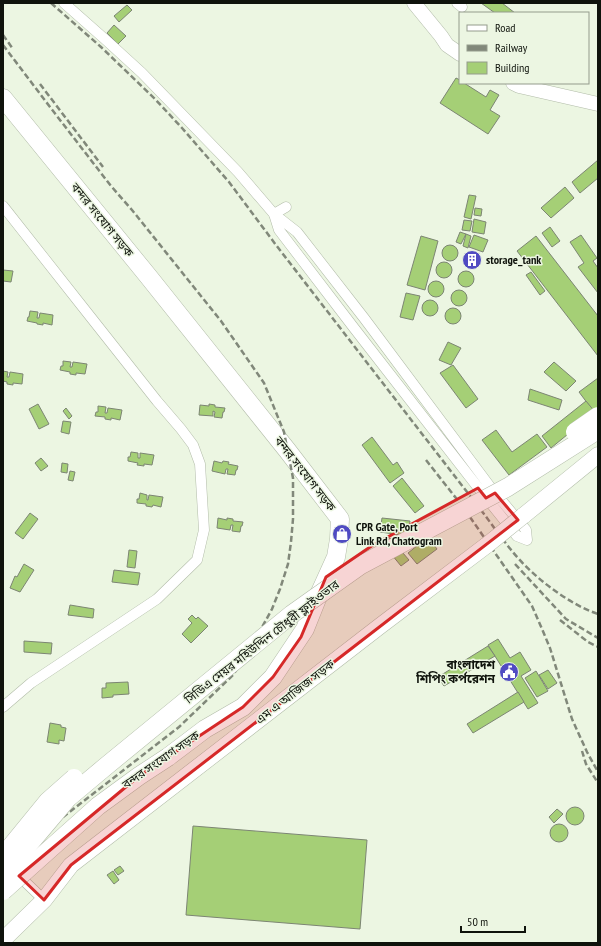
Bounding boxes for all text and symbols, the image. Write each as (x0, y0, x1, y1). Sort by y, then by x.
legend (459, 12, 589, 84)
text: Road (495, 20, 515, 35)
text: Railway (495, 40, 528, 55)
text: Building (495, 60, 530, 75)
street label: বন্দর সংযোগ সড়ক (67, 179, 137, 260)
building icon: storage_tank (461, 249, 483, 271)
place label: storage_tank (486, 252, 541, 267)
street label: বন্দর সংযোগ সড়ক (271, 432, 339, 514)
place label: CPR Gate, Port Link Rd, Chattogram (356, 519, 442, 548)
shop icon: CPR Gate, Port Link Rd, Chattogram (331, 523, 353, 545)
street label: সিডিএ মেয়র মহিউদ্দিন চৌধুরী ফ্লাইওভার (181, 576, 343, 708)
street label: এম এ আজিজ সড়ক (252, 656, 337, 727)
place label: বাংলাদেশ শিপিং কর্পরেশন (415, 657, 496, 686)
public building icon: বাংলাদেশ শিপিং কর্পরেশন (498, 661, 520, 683)
street label: বন্দর সংযোগ সড়ক (118, 727, 202, 792)
scale bar (461, 908, 525, 934)
text: 50 m (467, 914, 488, 929)

